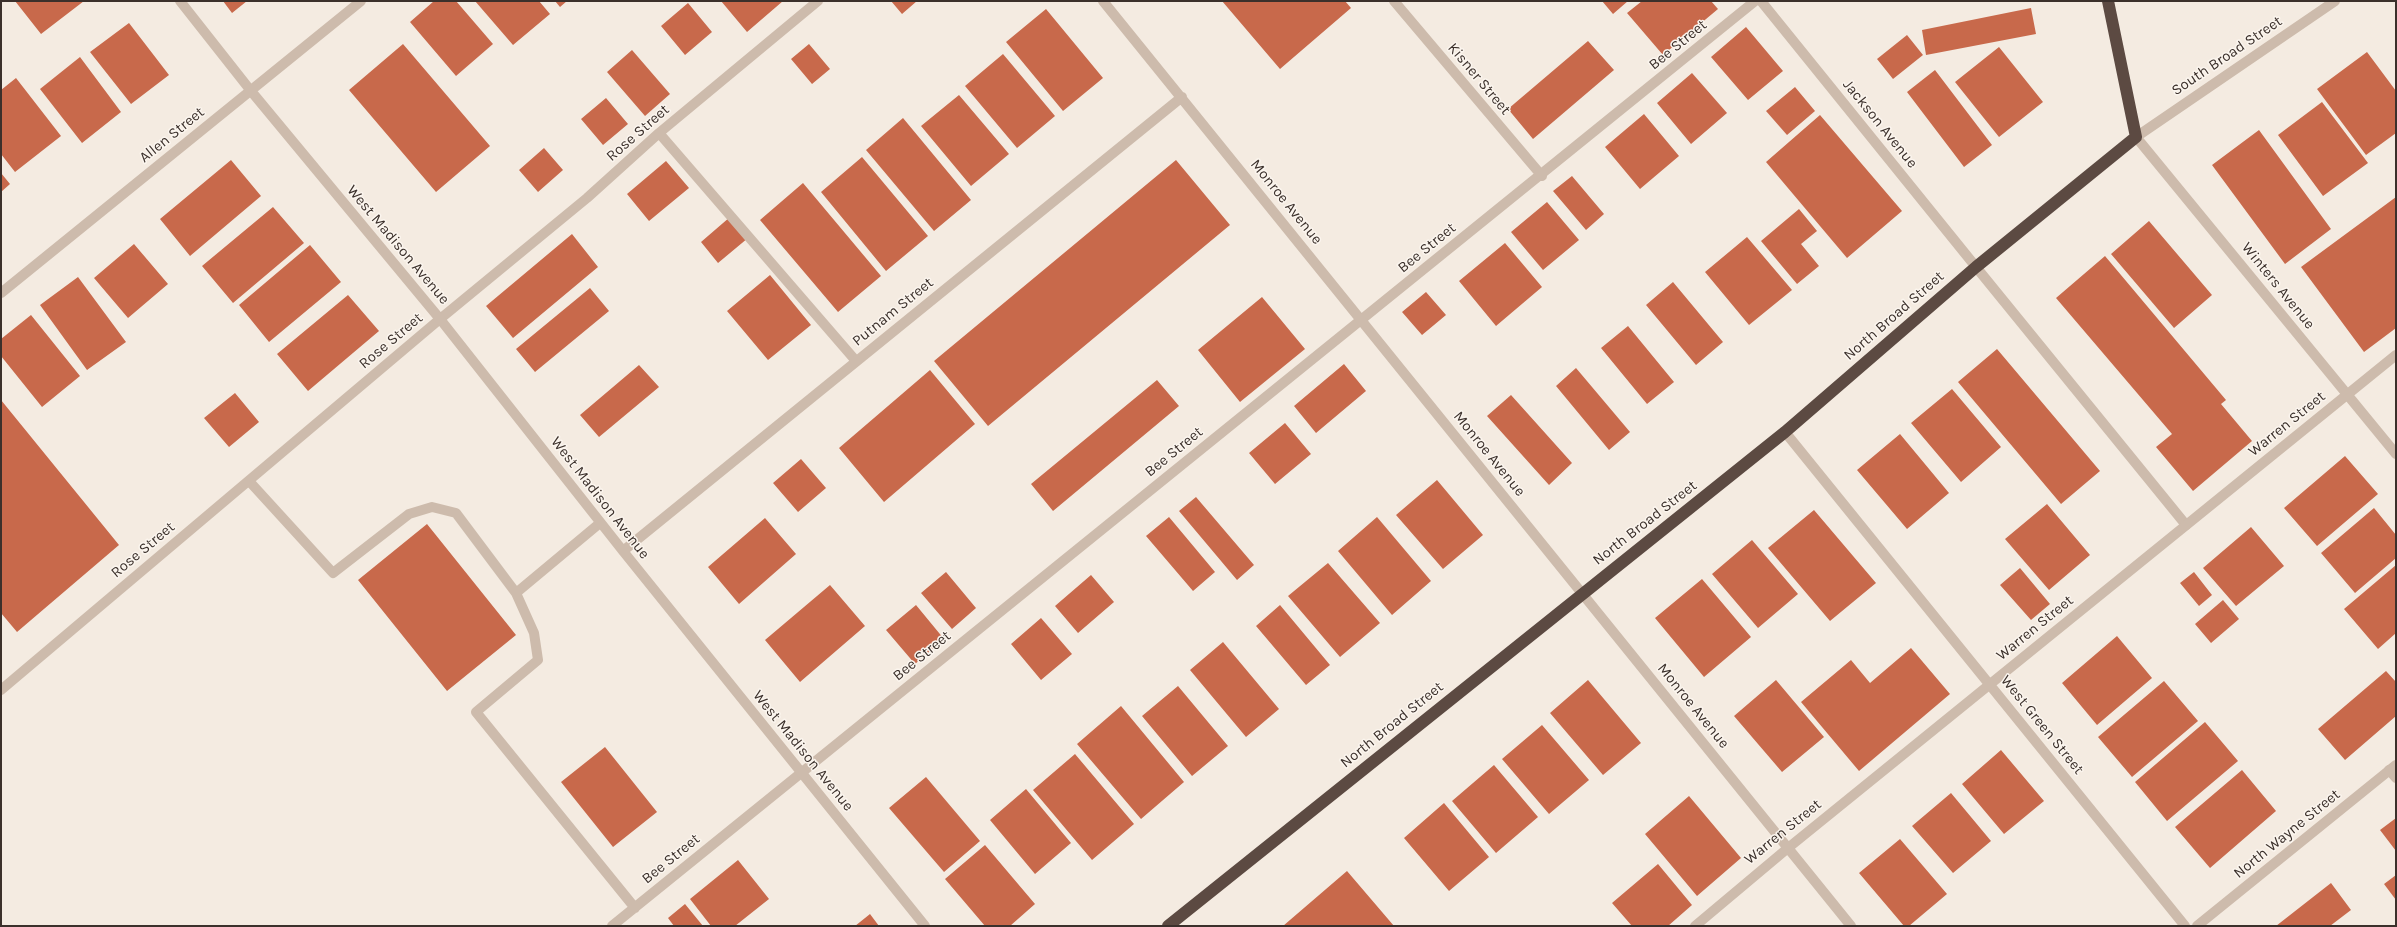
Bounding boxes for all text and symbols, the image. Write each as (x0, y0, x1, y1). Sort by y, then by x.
street label: South Broad Street (2168, 12, 2286, 100)
street label: Bee Street (1645, 16, 1711, 74)
street label: Kisner Street (1444, 39, 1514, 119)
street label: Jackson Avenue (1839, 76, 1921, 172)
street label: Rose Street (603, 101, 673, 165)
street label: Allen Street (136, 103, 208, 167)
street label: Monroe Avenue (1246, 156, 1326, 248)
street label: West Madison Avenue (343, 182, 453, 308)
street label: Bee Street (1394, 219, 1460, 277)
street label: Winters Avenue (2237, 239, 2319, 333)
street label: North Broad Street (1840, 268, 1948, 364)
street label: Putnam Street (849, 274, 937, 350)
street label: Rose Street (355, 309, 427, 373)
street label: Warren Street (2245, 388, 2329, 460)
street label: Monroe Avenue (1449, 408, 1529, 500)
street label: Bee Street (1141, 423, 1207, 481)
street label: West Madison Avenue (547, 433, 653, 563)
street label: North Broad Street (1589, 477, 1701, 569)
street label: Rose Street (107, 518, 179, 582)
street label: Warren Street (1993, 592, 2077, 664)
street label: Bee Street (889, 627, 955, 685)
street label: Monroe Avenue (1653, 660, 1733, 752)
street label: West Green Street (1997, 672, 2087, 778)
street label: North Broad Street (1337, 678, 1447, 772)
street label: West Madison Avenue (749, 687, 857, 815)
street label: North Wayne Street (2230, 786, 2344, 882)
street label: Warren Street (1741, 796, 1825, 868)
street label: Bee Street (638, 830, 704, 888)

